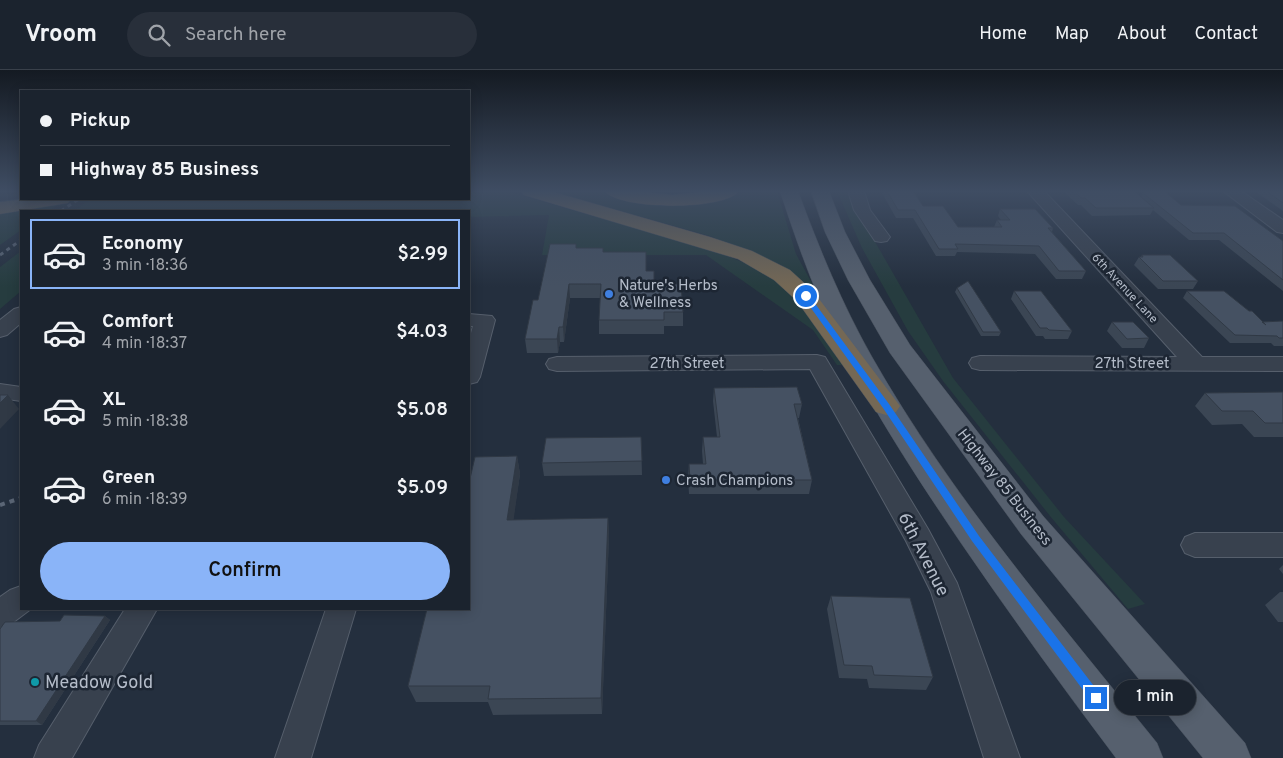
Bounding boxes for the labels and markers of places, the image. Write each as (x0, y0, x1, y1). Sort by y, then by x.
place label: Nature's Herbs & Wellness (619, 277, 718, 313)
marker: Nature's Herbs & Wellness (603, 288, 615, 300)
place label: Crash Champions (676, 472, 793, 491)
marker: Crash Champions (660, 474, 672, 486)
place label: Meadow Gold (45, 672, 153, 695)
marker: Meadow Gold (29, 676, 41, 688)

